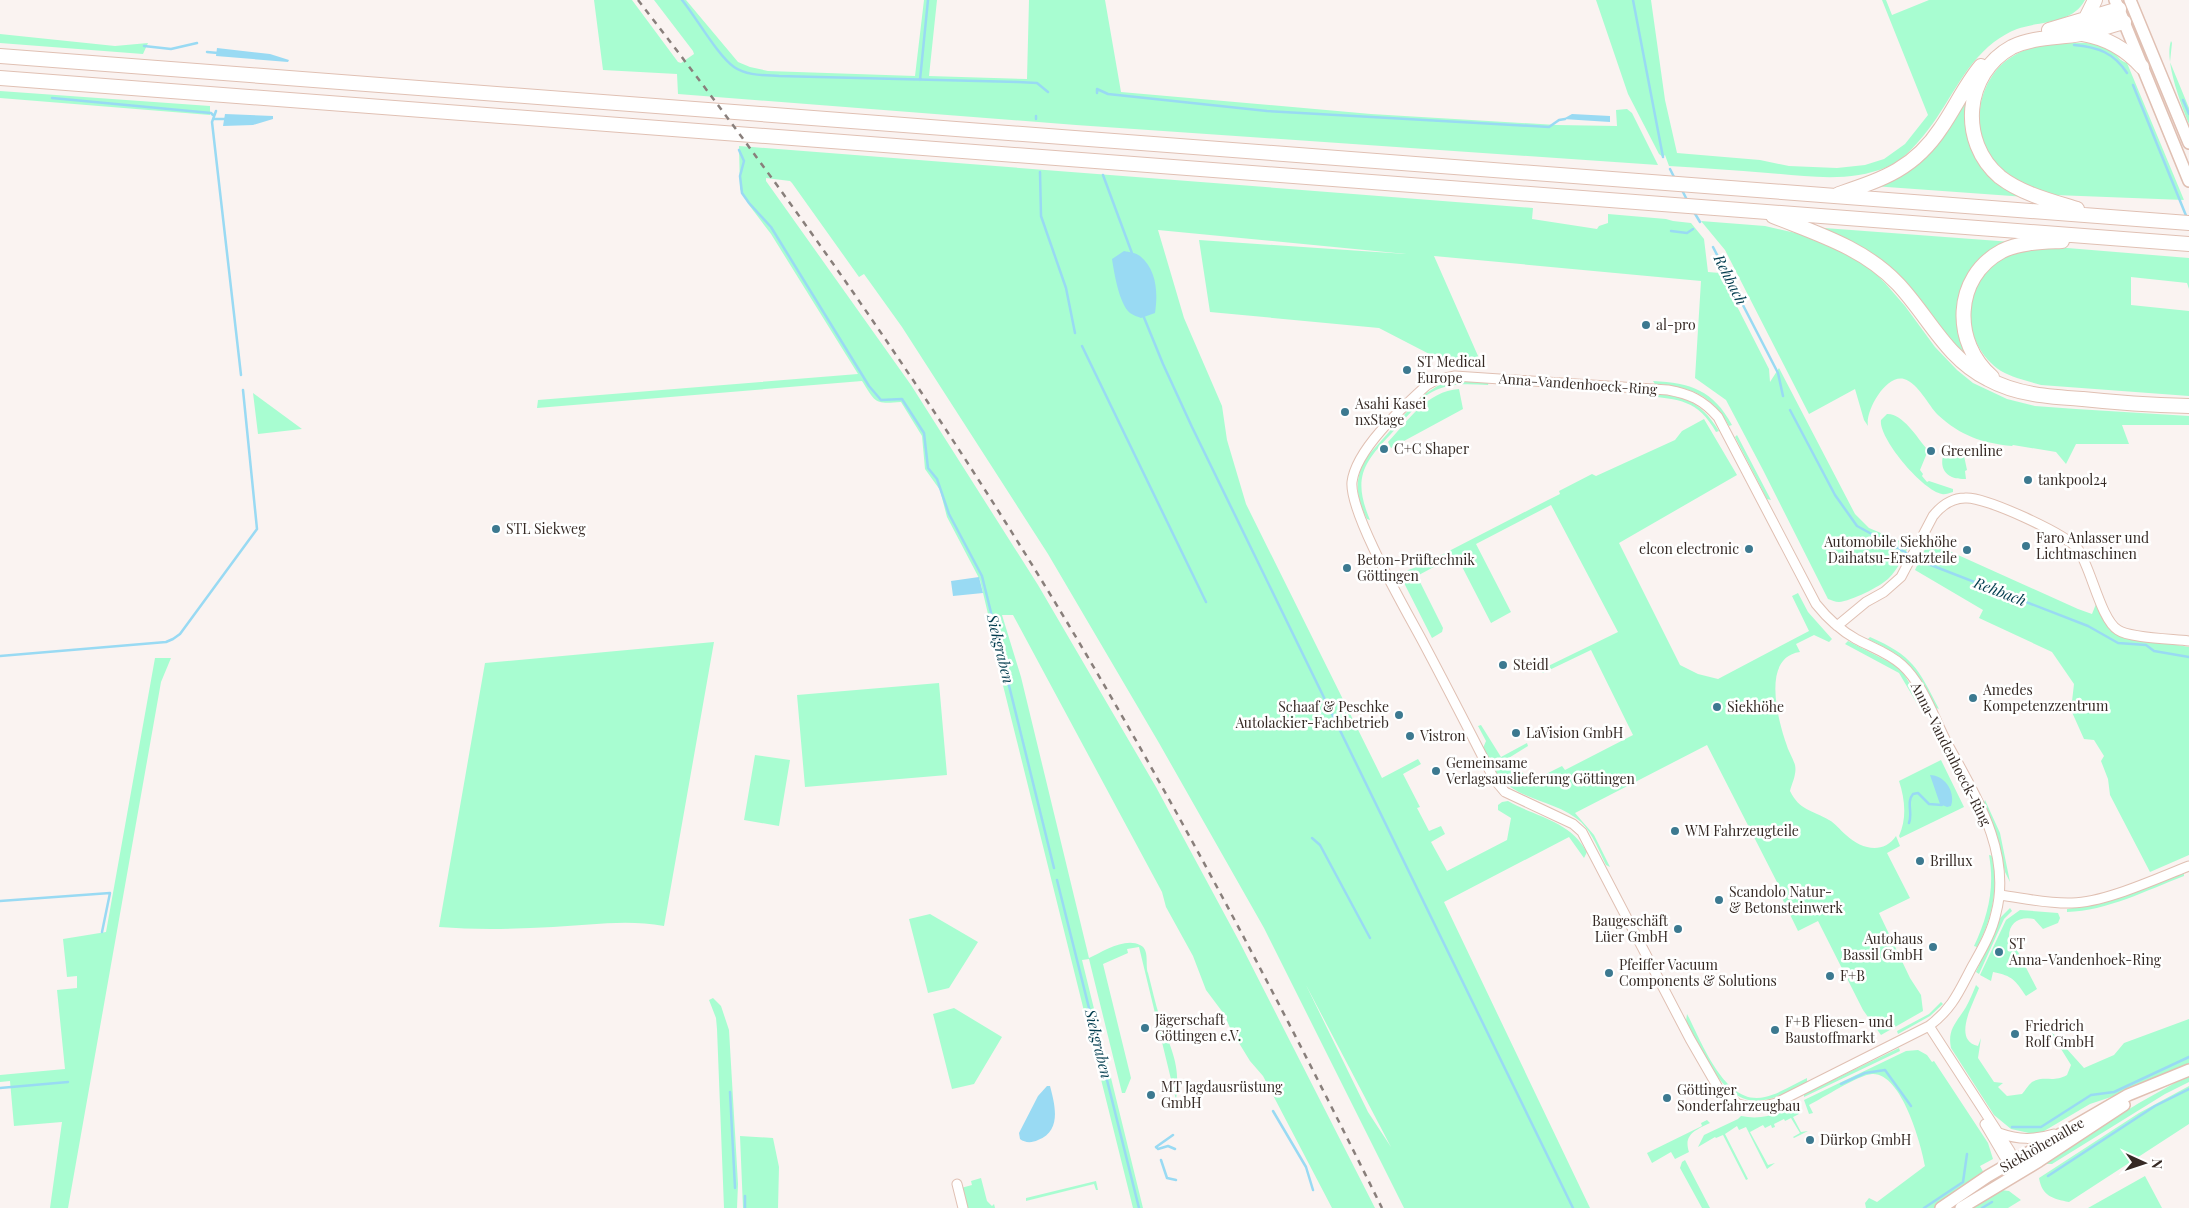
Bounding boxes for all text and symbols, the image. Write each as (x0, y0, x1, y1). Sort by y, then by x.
water label: Rehbach (1709, 250, 1752, 308)
place label: al-pro (1656, 315, 1696, 334)
marker: al-pro (1640, 319, 1652, 331)
place label: ST Medical Europe (1417, 352, 1485, 387)
marker: ST Medical Europe (1401, 364, 1413, 376)
street label: Anna-Vandenhoeck-Ring (1497, 368, 1659, 399)
place label: Asahi Kasei nxStage (1354, 394, 1426, 429)
marker: Asahi Kasei nxStage (1339, 406, 1351, 418)
place label: C+C Shaper (1394, 439, 1470, 458)
place label: Greenline (1941, 441, 2003, 460)
marker: C+C Shaper (1378, 443, 1390, 455)
marker: Greenline (1925, 445, 1937, 457)
place label: tankpool24 (2038, 470, 2107, 489)
marker: tankpool24 (2022, 474, 2034, 486)
place label: STL Siekweg (506, 519, 586, 538)
marker: STL Siekweg (490, 523, 502, 535)
place label: Faro Anlasser und Lichtmaschinen (2036, 528, 2149, 563)
place label: Automobile Siekhöhe Daihatsu-Ersatzteile (1823, 532, 1957, 567)
place label: elcon electronic (1639, 539, 1739, 558)
marker: Faro Anlasser und Lichtmaschinen (2020, 540, 2032, 552)
marker: elcon electronic (1743, 543, 1755, 555)
marker: Automobile Siekhöhe Daihatsu-Ersatzteile (1961, 544, 1973, 556)
place label: Beton-Prüftechnik Göttingen (1357, 550, 1475, 585)
marker: Beton-Prüftechnik Göttingen (1341, 562, 1353, 574)
water label: Rehbach (1970, 572, 2029, 610)
water label: Siekgraben (983, 611, 1019, 685)
place label: Steidl (1513, 655, 1549, 674)
marker: Steidl (1497, 659, 1509, 671)
street label: Anna-Vandenhoeck-Ring (1906, 678, 1996, 829)
place label: Amedes Kompetenzzentrum (1982, 680, 2109, 715)
marker: Amedes Kompetenzzentrum (1967, 692, 1979, 704)
place label: Schaaf & Peschke Autolackier-Fachbetrieb (1234, 697, 1389, 732)
place label: Siekhöhe (1727, 697, 1784, 716)
marker: Siekhöhe (1711, 701, 1723, 713)
marker: Schaaf & Peschke Autolackier-Fachbetrieb (1393, 709, 1405, 721)
place label: LaVision GmbH (1526, 723, 1624, 742)
place label: Vistron (1419, 726, 1466, 745)
marker: LaVision GmbH (1510, 727, 1522, 739)
marker: Vistron (1404, 730, 1416, 742)
place label: Gemeinsame Verlagsauslieferung Göttingen (1445, 753, 1636, 788)
marker: Gemeinsame Verlagsauslieferung Göttingen (1430, 765, 1442, 777)
place label: WM Fahrzeugteile (1684, 821, 1799, 840)
marker: WM Fahrzeugteile (1669, 825, 1681, 837)
place label: Brillux (1930, 851, 1973, 870)
marker: Brillux (1914, 855, 1926, 867)
place label: Scandolo Natur- & Betonsteinwerk (1729, 882, 1843, 917)
marker: Scandolo Natur- & Betonsteinwerk (1713, 894, 1725, 906)
place label: Baugeschäft Lüer GmbH (1592, 911, 1669, 946)
marker: Baugeschäft Lüer GmbH (1672, 923, 1684, 935)
place label: Autohaus Bassil GmbH (1843, 929, 1923, 964)
place label: ST Anna-Vandenhoek-Ring (2008, 934, 2162, 969)
marker: Autohaus Bassil GmbH (1927, 941, 1939, 953)
marker: ST Anna-Vandenhoek-Ring (1993, 946, 2005, 958)
place label: Pfeiffer Vacuum Components & Solutions (1619, 955, 1777, 990)
place label: F+B (1840, 966, 1865, 985)
marker: Pfeiffer Vacuum Components & Solutions (1603, 967, 1615, 979)
marker: F+B (1824, 970, 1836, 982)
water label: Siekgraben (1081, 1006, 1117, 1080)
place label: Jägerschaft Göttingen e.V. (1154, 1010, 1241, 1045)
place label: F+B Fliesen- und Baustoffmarkt (1785, 1012, 1893, 1047)
place label: Friedrich Rolf GmbH (2025, 1016, 2095, 1051)
marker: Jägerschaft Göttingen e.V. (1139, 1022, 1151, 1034)
marker: F+B Fliesen- und Baustoffmarkt (1769, 1024, 1781, 1036)
marker: Friedrich Rolf GmbH (2009, 1028, 2021, 1040)
place label: MT Jagdausrüstung GmbH (1161, 1077, 1283, 1112)
place label: Göttinger Sonderfahrzeugbau (1677, 1080, 1800, 1115)
marker: MT Jagdausrüstung GmbH (1145, 1089, 1157, 1101)
marker: Göttinger Sonderfahrzeugbau (1661, 1092, 1673, 1104)
street label: Siekhöhenallee (1996, 1113, 2087, 1176)
place label: Dürkop GmbH (1820, 1130, 1912, 1149)
marker: Dürkop GmbH (1804, 1134, 1816, 1146)
north arrow (2119, 1138, 2169, 1188)
text: N (2148, 1158, 2167, 1169)

